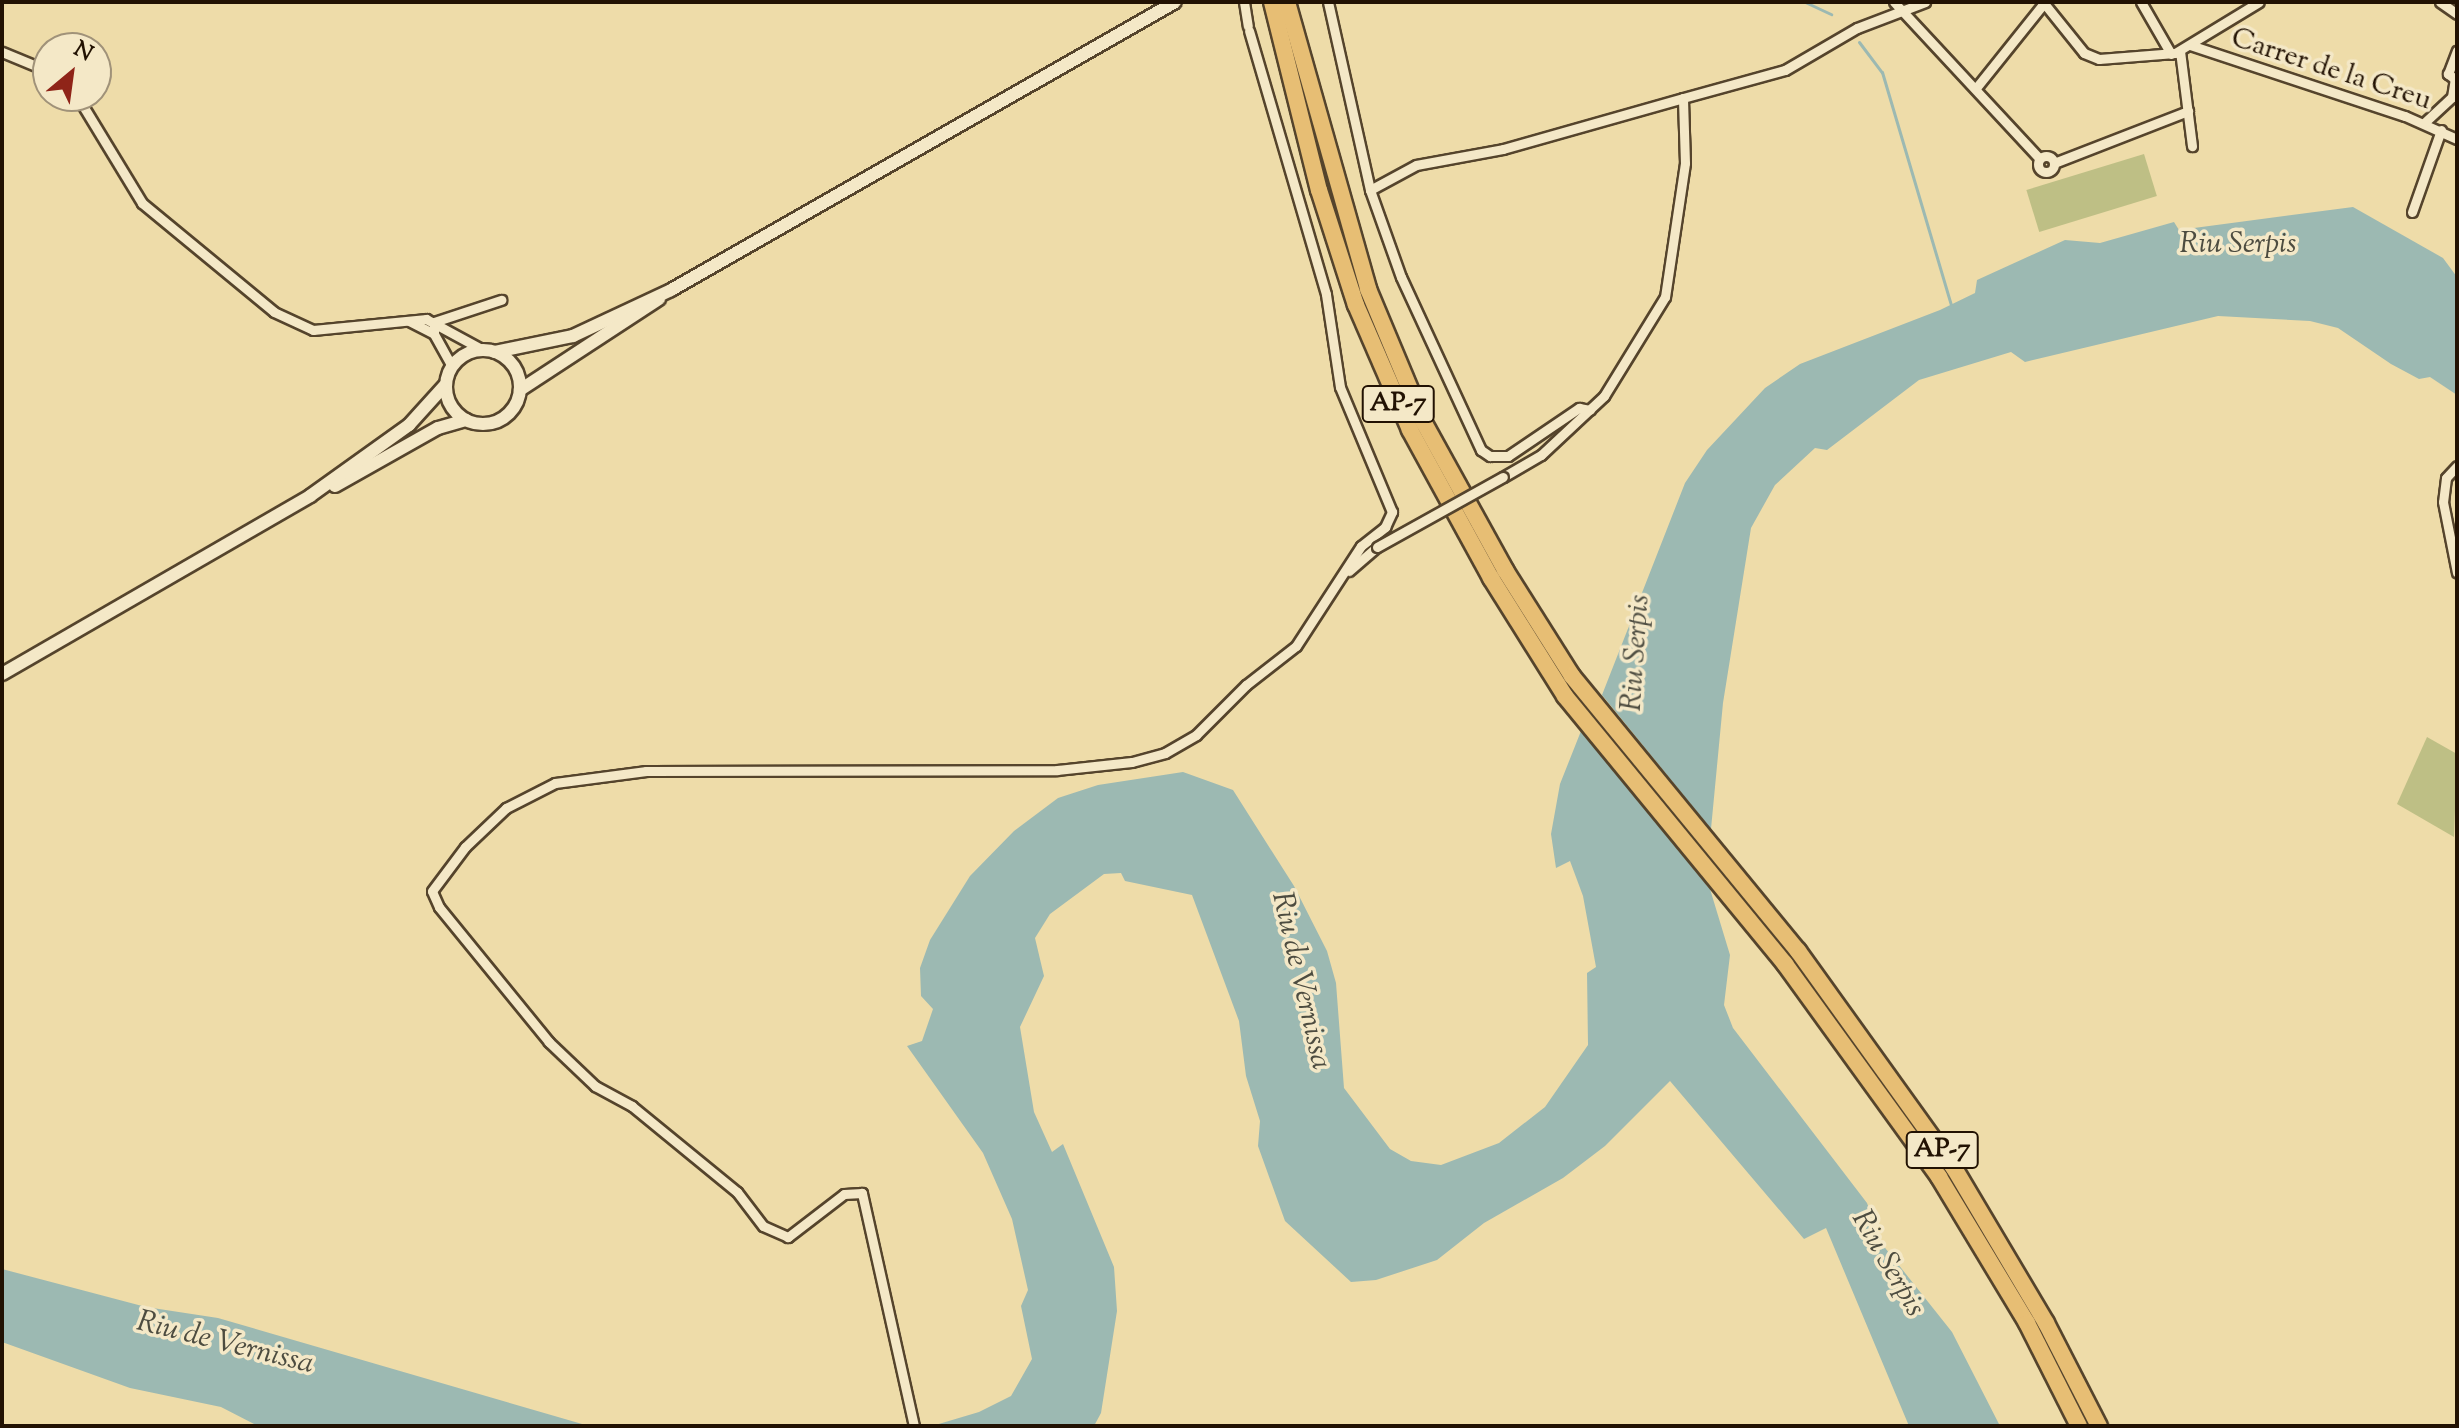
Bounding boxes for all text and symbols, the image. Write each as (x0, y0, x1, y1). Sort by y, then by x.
street label: Carrer de la Creu (2227, 22, 2435, 118)
north arrow (32, 32, 112, 112)
text: N (67, 35, 98, 71)
water label: Riu Serpis (2180, 227, 2296, 263)
road number: AP-7 (1360, 382, 1436, 426)
water label: Riu Serpis (1615, 593, 1659, 713)
water label: Riu de Vernissa (1262, 889, 1338, 1073)
road number: AP-7 (1904, 1128, 1980, 1172)
water label: Riu Serpis (1842, 1204, 1932, 1324)
water label: Riu de Vernissa (133, 1305, 317, 1383)

